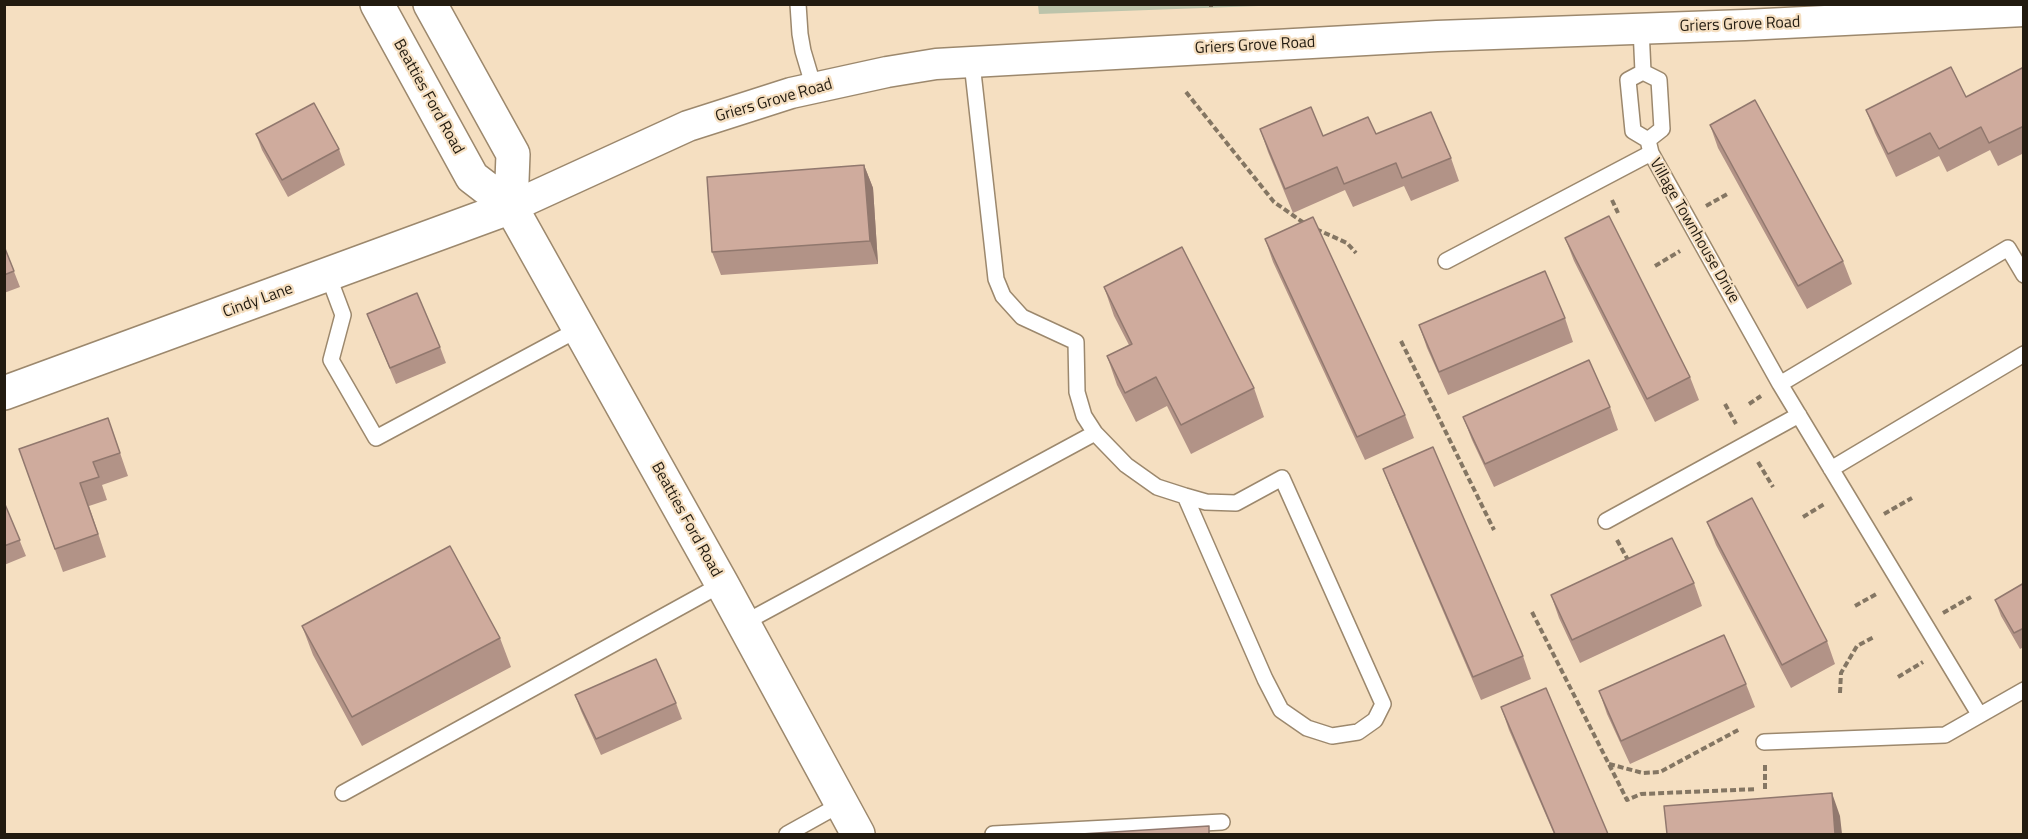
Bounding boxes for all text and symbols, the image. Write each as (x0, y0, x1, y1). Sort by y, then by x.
street label: Griers Grove Road (1679, 13, 1801, 37)
street label: Griers Grove Road (1194, 33, 1316, 59)
street label: Beatties Ford Road (389, 36, 467, 158)
street label: Griers Grove Road (713, 75, 835, 127)
street label: Village Townhouse Drive (1645, 155, 1743, 307)
street label: Cindy Lane (220, 280, 296, 322)
street label: Beatties Ford Road (647, 459, 725, 581)

